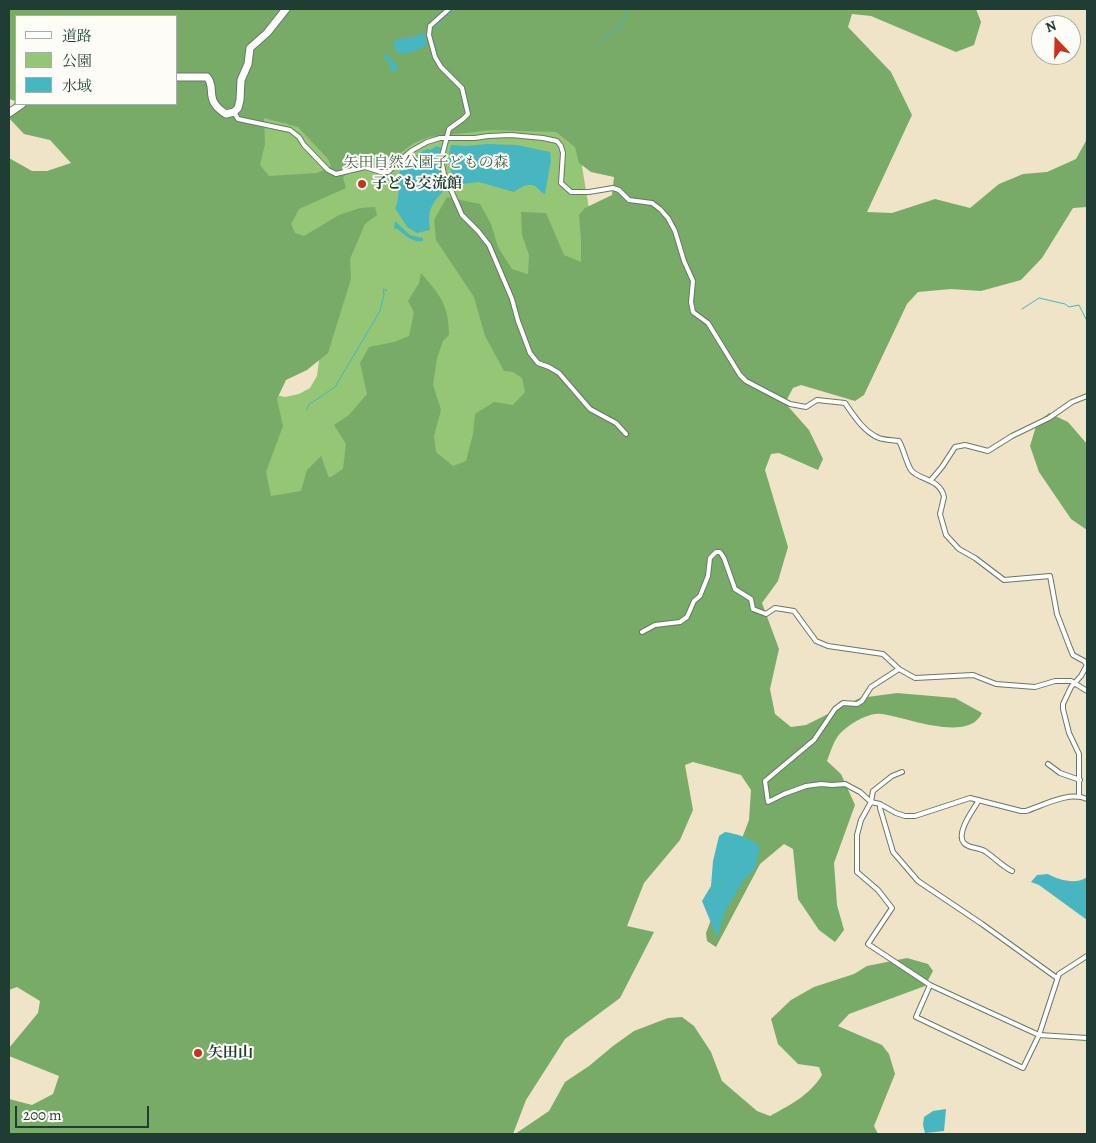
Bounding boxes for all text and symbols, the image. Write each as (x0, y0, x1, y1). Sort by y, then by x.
legend (15, 15, 178, 105)
north arrow (1031, 15, 1081, 65)
text: N (1043, 16, 1059, 37)
text: 道路 (62, 26, 92, 46)
text: 公園 (62, 51, 92, 71)
text: 水域 (62, 76, 92, 96)
park label: 矢田自然公園子どもの森 (344, 154, 508, 172)
place label: 子ども交流館 (372, 175, 462, 193)
marker: 子ども交流館 (356, 178, 368, 190)
place label: 矢田山 (208, 1044, 253, 1062)
marker: 矢田山 (192, 1047, 204, 1059)
scale bar (18, 1096, 151, 1128)
text: 200 m (23, 1105, 62, 1125)

